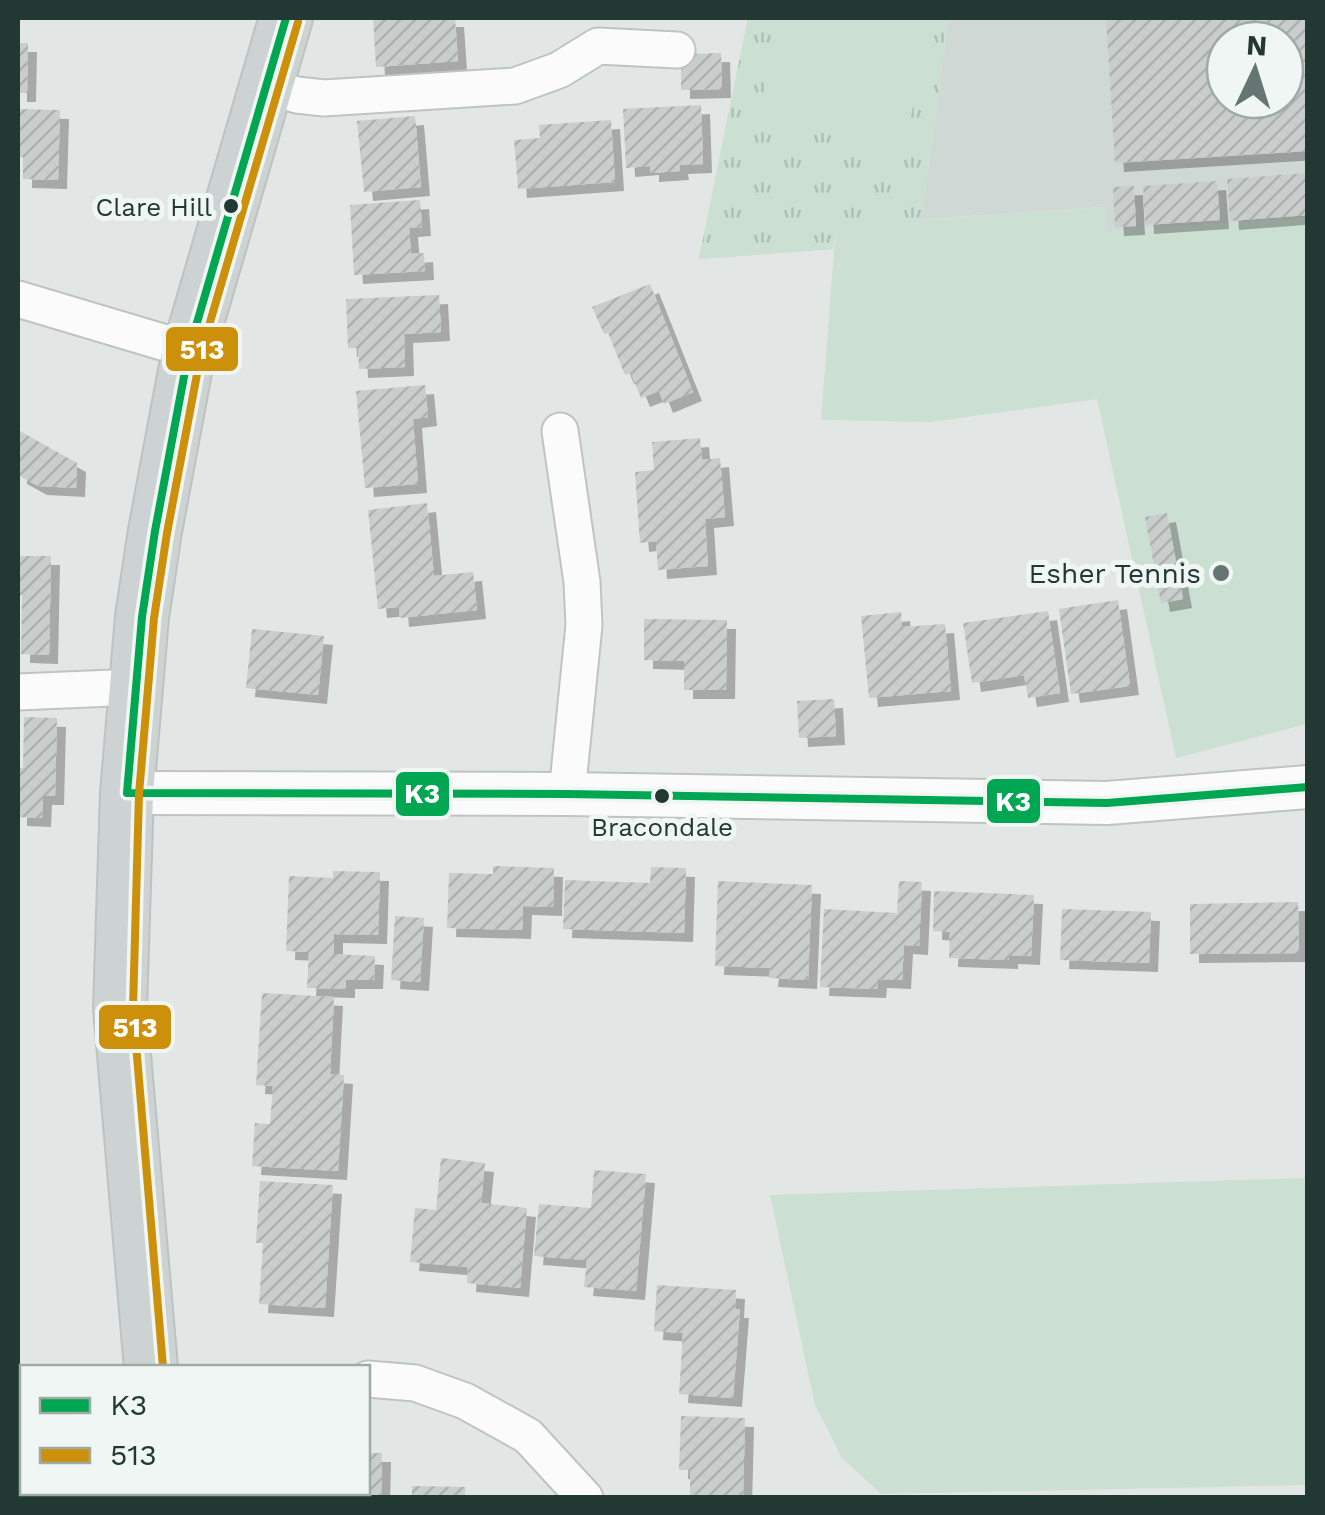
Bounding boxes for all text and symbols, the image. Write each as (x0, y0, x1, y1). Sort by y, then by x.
north arrow (1205, 20, 1305, 120)
text: N (1245, 28, 1268, 63)
place label: Clare Hill (96, 192, 212, 222)
marker: Clare Hill (221, 196, 241, 216)
line badge: 513 (164, 325, 240, 373)
text: 513 (180, 333, 225, 366)
place label: Esher Tennis (1028, 557, 1201, 590)
marker: Esher Tennis (1210, 562, 1232, 584)
line badge: K3 (394, 770, 451, 818)
text: K3 (404, 777, 440, 810)
line badge: K3 (985, 777, 1042, 825)
text: K3 (995, 785, 1031, 818)
marker: Bracondale (652, 786, 672, 806)
place label: Bracondale (591, 812, 733, 842)
line badge: 513 (97, 1003, 173, 1051)
text: 513 (113, 1011, 158, 1044)
legend (20, 1365, 370, 1495)
text: K3 (110, 1387, 147, 1422)
text: 513 (110, 1437, 157, 1472)

